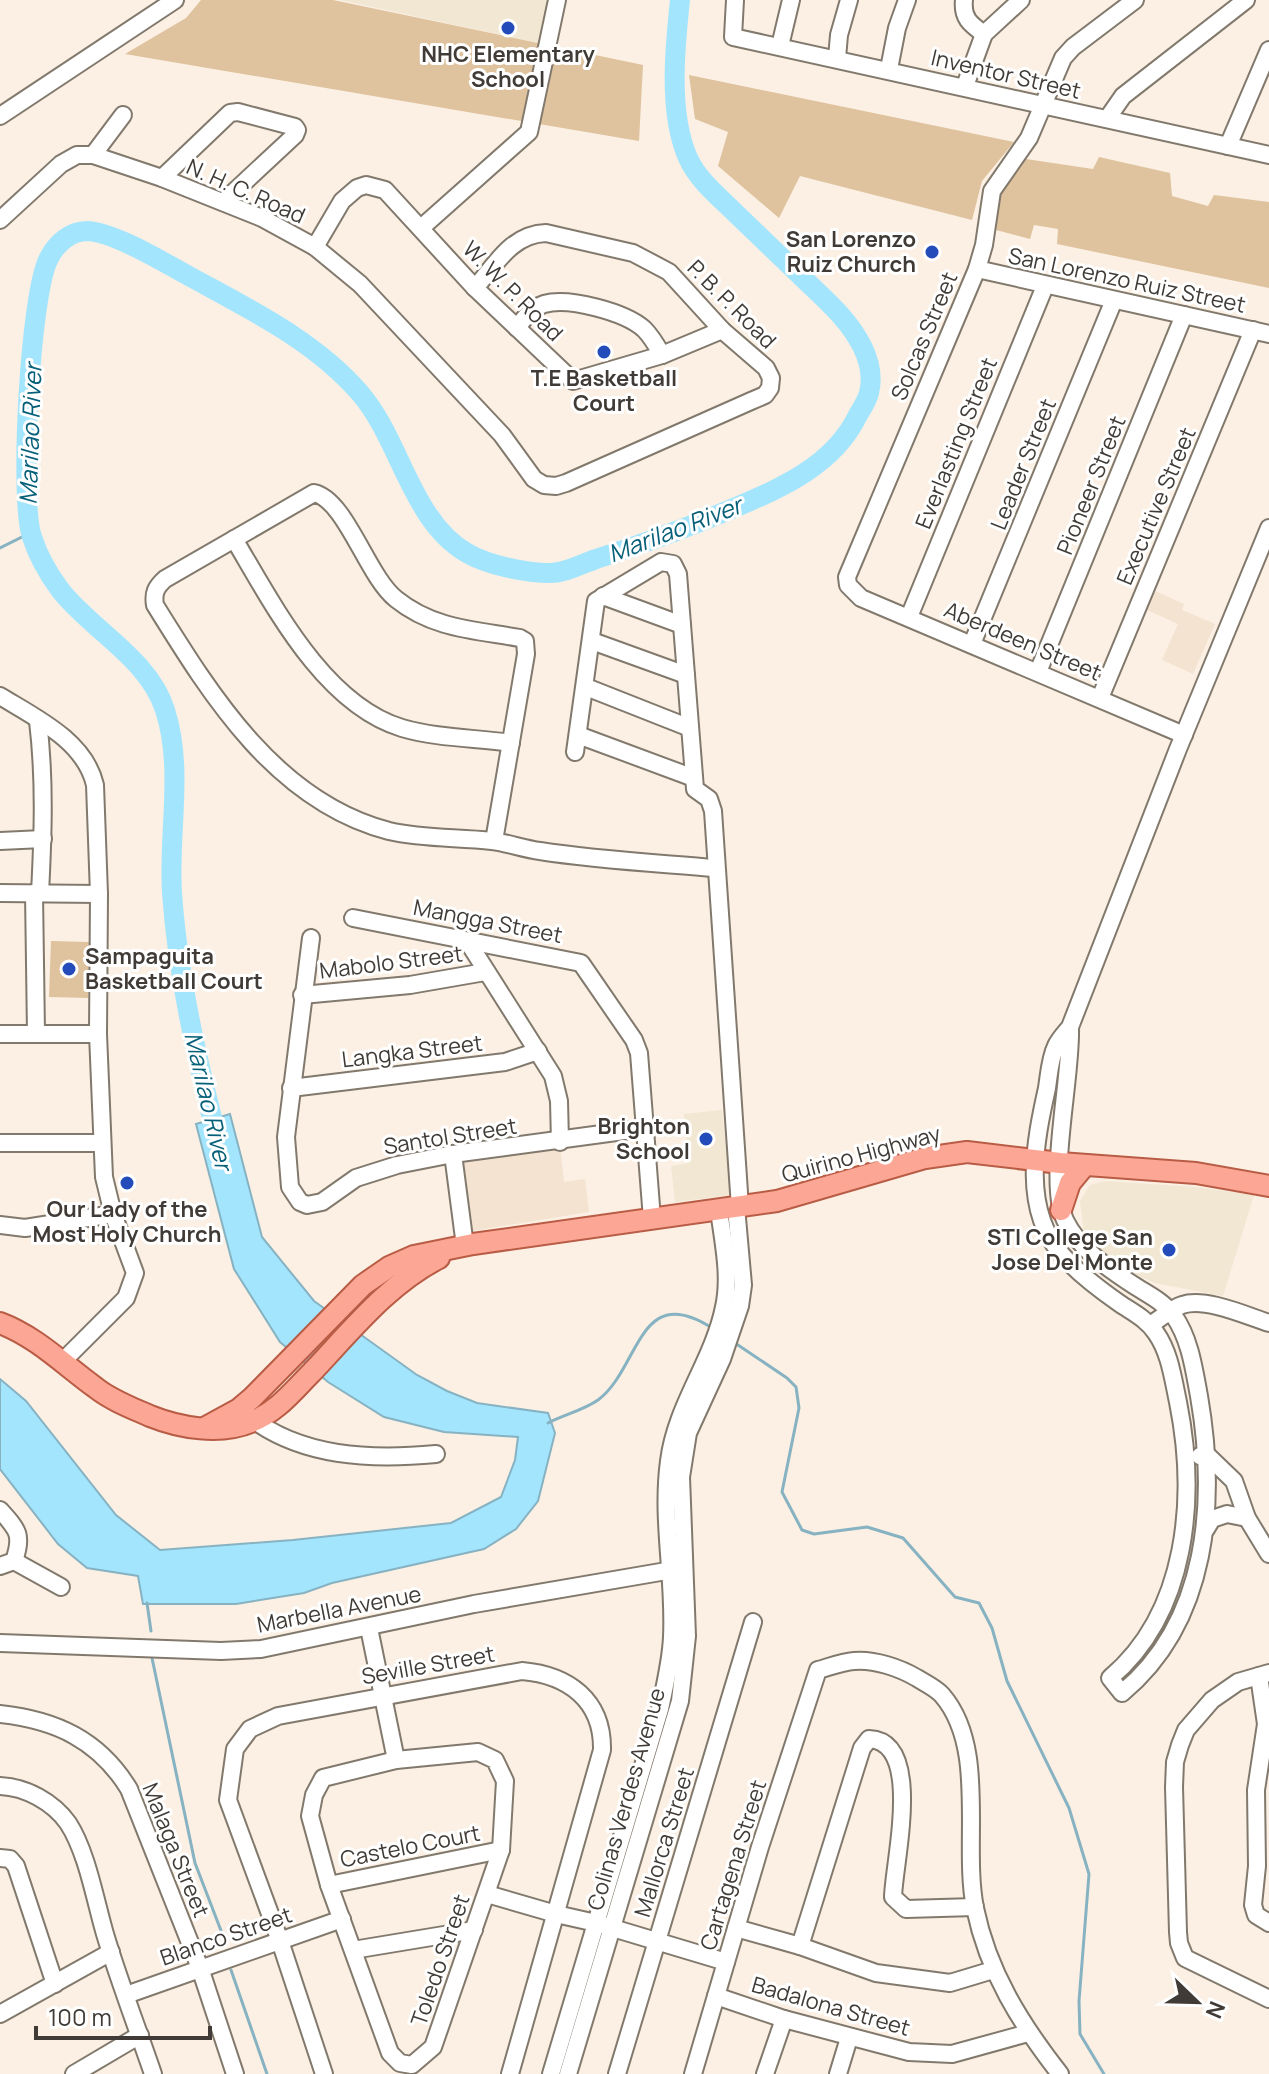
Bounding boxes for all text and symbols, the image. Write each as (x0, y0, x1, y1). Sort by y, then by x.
marker: NHC Elementary School (499, 19, 517, 37)
place label: NHC Elementary School (421, 39, 595, 94)
street label: Inventor Street (928, 42, 1084, 106)
street label: N. H. C. Road (182, 152, 310, 230)
place label: San Lorenzo Ruiz Church (786, 224, 916, 279)
street label: W. W. P. Road (456, 234, 570, 348)
street label: San Lorenzo Ruiz Street (1006, 240, 1249, 320)
marker: San Lorenzo Ruiz Church (923, 243, 941, 261)
street label: P. B. P. Road (681, 253, 783, 355)
street label: Solcas Street (884, 267, 965, 405)
marker: T.E Basketball Court (595, 343, 613, 361)
street label: Everlasting Street (908, 353, 1004, 533)
water label: Marilao River (11, 360, 49, 505)
place label: T.E Basketball Court (531, 363, 677, 418)
street label: Leader Street (983, 394, 1063, 534)
street label: Pioneer Street (1050, 411, 1133, 559)
street label: Executive Street (1109, 422, 1203, 589)
water label: Marilao River (603, 487, 749, 569)
street label: Aberdeen Street (940, 594, 1106, 688)
street label: Mangga Street (411, 892, 565, 950)
street label: Mabolo Street (318, 938, 464, 986)
place label: Sampaguita Basketball Court (85, 941, 263, 996)
marker: Sampaguita Basketball Court (60, 960, 78, 978)
street label: Langka Street (340, 1027, 484, 1075)
water label: Marilao River (178, 1028, 242, 1176)
street label: Santol Street (381, 1111, 519, 1161)
place label: Brighton School (598, 1111, 690, 1166)
street label: Quirino Highway (778, 1118, 944, 1190)
marker: Brighton School (697, 1130, 715, 1148)
marker: Our Lady of the Most Holy Church (118, 1174, 136, 1192)
place label: Our Lady of the Most Holy Church (32, 1194, 222, 1249)
place label: STI College San Jose Del Monte (987, 1222, 1153, 1277)
marker: STI College San Jose Del Monte (1160, 1241, 1178, 1259)
street label: Marbella Avenue (254, 1578, 424, 1640)
street label: Seville Street (359, 1639, 497, 1691)
street label: Colinas Verdes Avenue (580, 1684, 672, 1914)
street label: Mallorca Street (627, 1763, 701, 1921)
street label: Cartagena Street (693, 1776, 773, 1954)
street label: Malaga Street (135, 1778, 217, 1922)
street label: Castelo Court (338, 1818, 483, 1874)
street label: Toledo Street (403, 1890, 477, 2030)
street label: Blanco Street (156, 1899, 296, 1973)
north arrow (1157, 1962, 1237, 2042)
street label: Badalona Street (748, 1969, 914, 2043)
scale bar (36, 1990, 210, 2040)
text: N (1199, 1997, 1232, 2023)
text: 100 m (48, 2000, 112, 2033)

